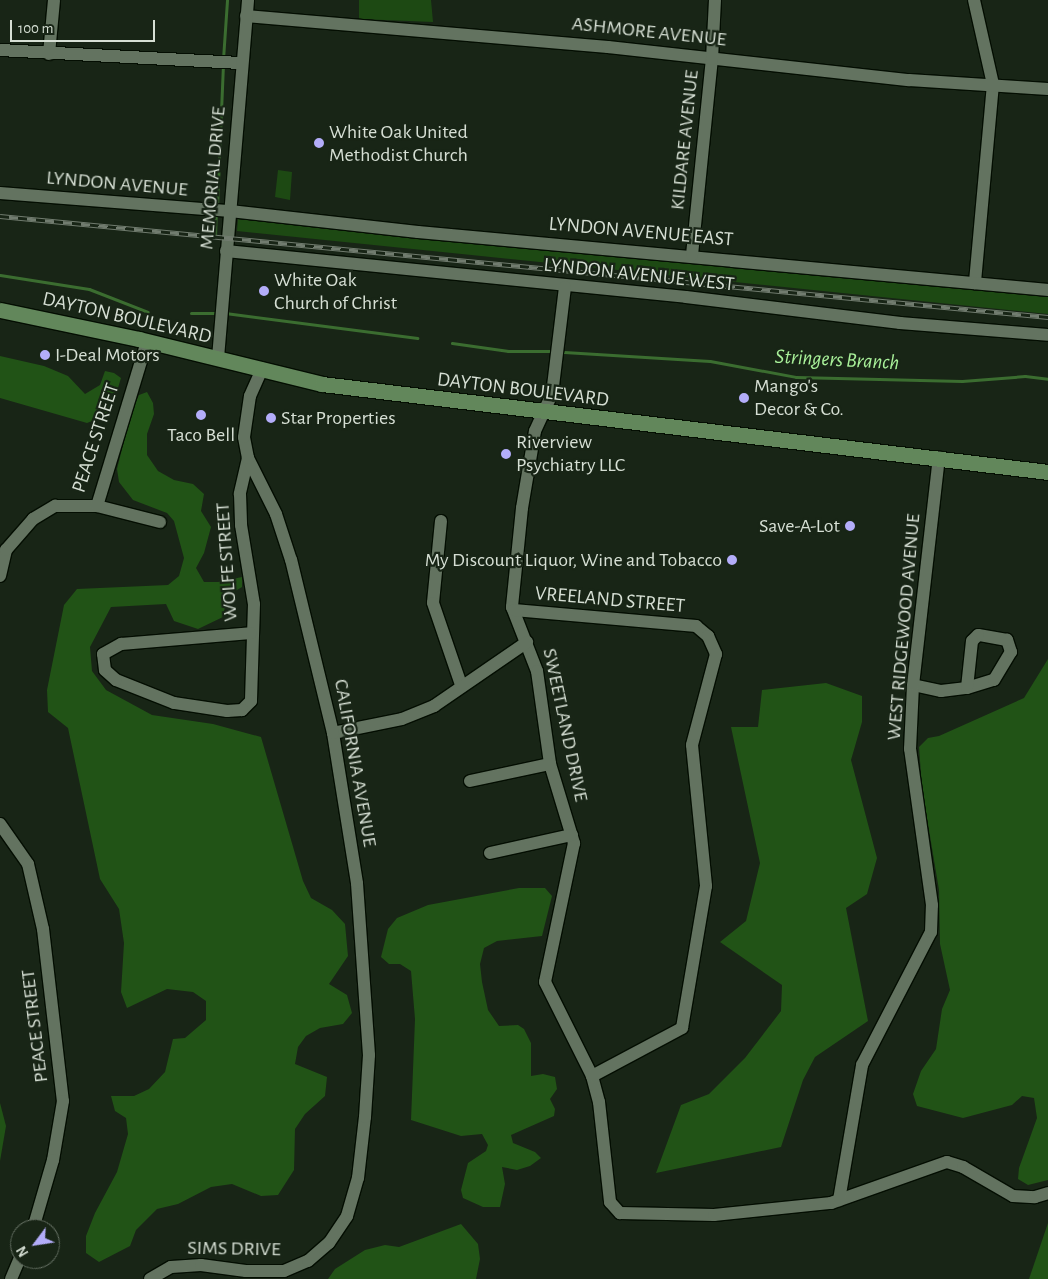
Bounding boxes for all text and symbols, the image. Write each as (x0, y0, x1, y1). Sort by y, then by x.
scale bar (12, 10, 158, 42)
street label: ASHMORE AVENUE (571, 12, 727, 52)
text: 100 m (18, 21, 53, 36)
street label: KILDARE AVENUE (666, 69, 704, 211)
street label: MEMORIAL DRIVE (195, 105, 231, 251)
place label: White Oak United Methodist Church (329, 120, 468, 167)
marker: White Oak United Methodist Church (313, 137, 325, 149)
street label: LYNDON AVENUE (45, 166, 189, 202)
street label: LYNDON AVENUE EAST (548, 212, 734, 252)
street label: LYNDON AVENUE WEST (542, 253, 736, 297)
place label: White Oak Church of Christ (274, 268, 397, 315)
marker: White Oak Church of Christ (258, 285, 270, 297)
street label: DAYTON BOULEVARD (40, 287, 214, 349)
place label: I-Deal Motors (55, 343, 160, 367)
water label: Stringers Branch (774, 344, 900, 376)
marker: I-Deal Motors (39, 349, 51, 361)
street label: DAYTON BOULEVARD (436, 368, 610, 412)
place label: Mango's Decor & Co. (754, 374, 844, 421)
street label: PEACE STREET (67, 380, 125, 496)
marker: Mango's Decor & Co. (738, 392, 750, 404)
place label: Star Properties (281, 406, 396, 430)
marker: Taco Bell (195, 409, 207, 421)
marker: Star Properties (265, 412, 277, 424)
place label: Taco Bell (167, 423, 235, 447)
place label: Riverview Psychiatry LLC (516, 430, 625, 477)
marker: Riverview Psychiatry LLC (500, 448, 512, 460)
street label: WOLFE STREET (211, 502, 243, 622)
street label: WEST RIDGEWOOD AVENUE (882, 513, 926, 741)
place label: Save-A-Lot (759, 514, 840, 538)
marker: Save-A-Lot (844, 520, 856, 532)
place label: My Discount Liquor, Wine and Tobacco (425, 548, 722, 572)
marker: My Discount Liquor, Wine and Tobacco (726, 554, 738, 566)
street label: VREELAND STREET (534, 581, 686, 619)
street label: SWEETLAND DRIVE (537, 646, 593, 804)
street label: CALIFORNIA AVENUE (328, 677, 382, 849)
street label: PEACE STREET (16, 968, 54, 1084)
north arrow (10, 1219, 60, 1269)
street label: SIMS DRIVE (187, 1236, 281, 1262)
text: N (14, 1243, 32, 1259)

